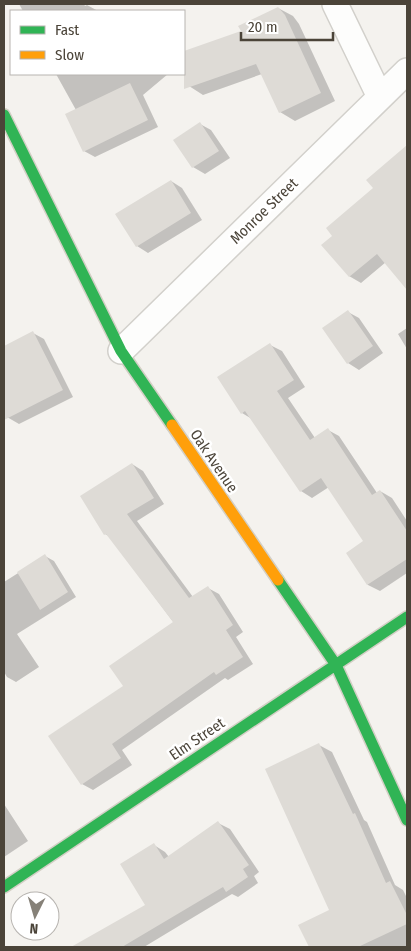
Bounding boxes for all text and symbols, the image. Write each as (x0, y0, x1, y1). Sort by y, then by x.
legend (10, 10, 185, 75)
scale bar (241, 10, 334, 42)
text: 20 m (248, 18, 278, 36)
text: Fast (55, 21, 79, 39)
text: Slow (55, 46, 84, 64)
street label: Monroe Street (226, 174, 302, 248)
street label: Oak Avenue (186, 426, 242, 496)
street label: Elm Street (166, 714, 228, 764)
north arrow (10, 891, 60, 941)
text: N (29, 920, 39, 937)

